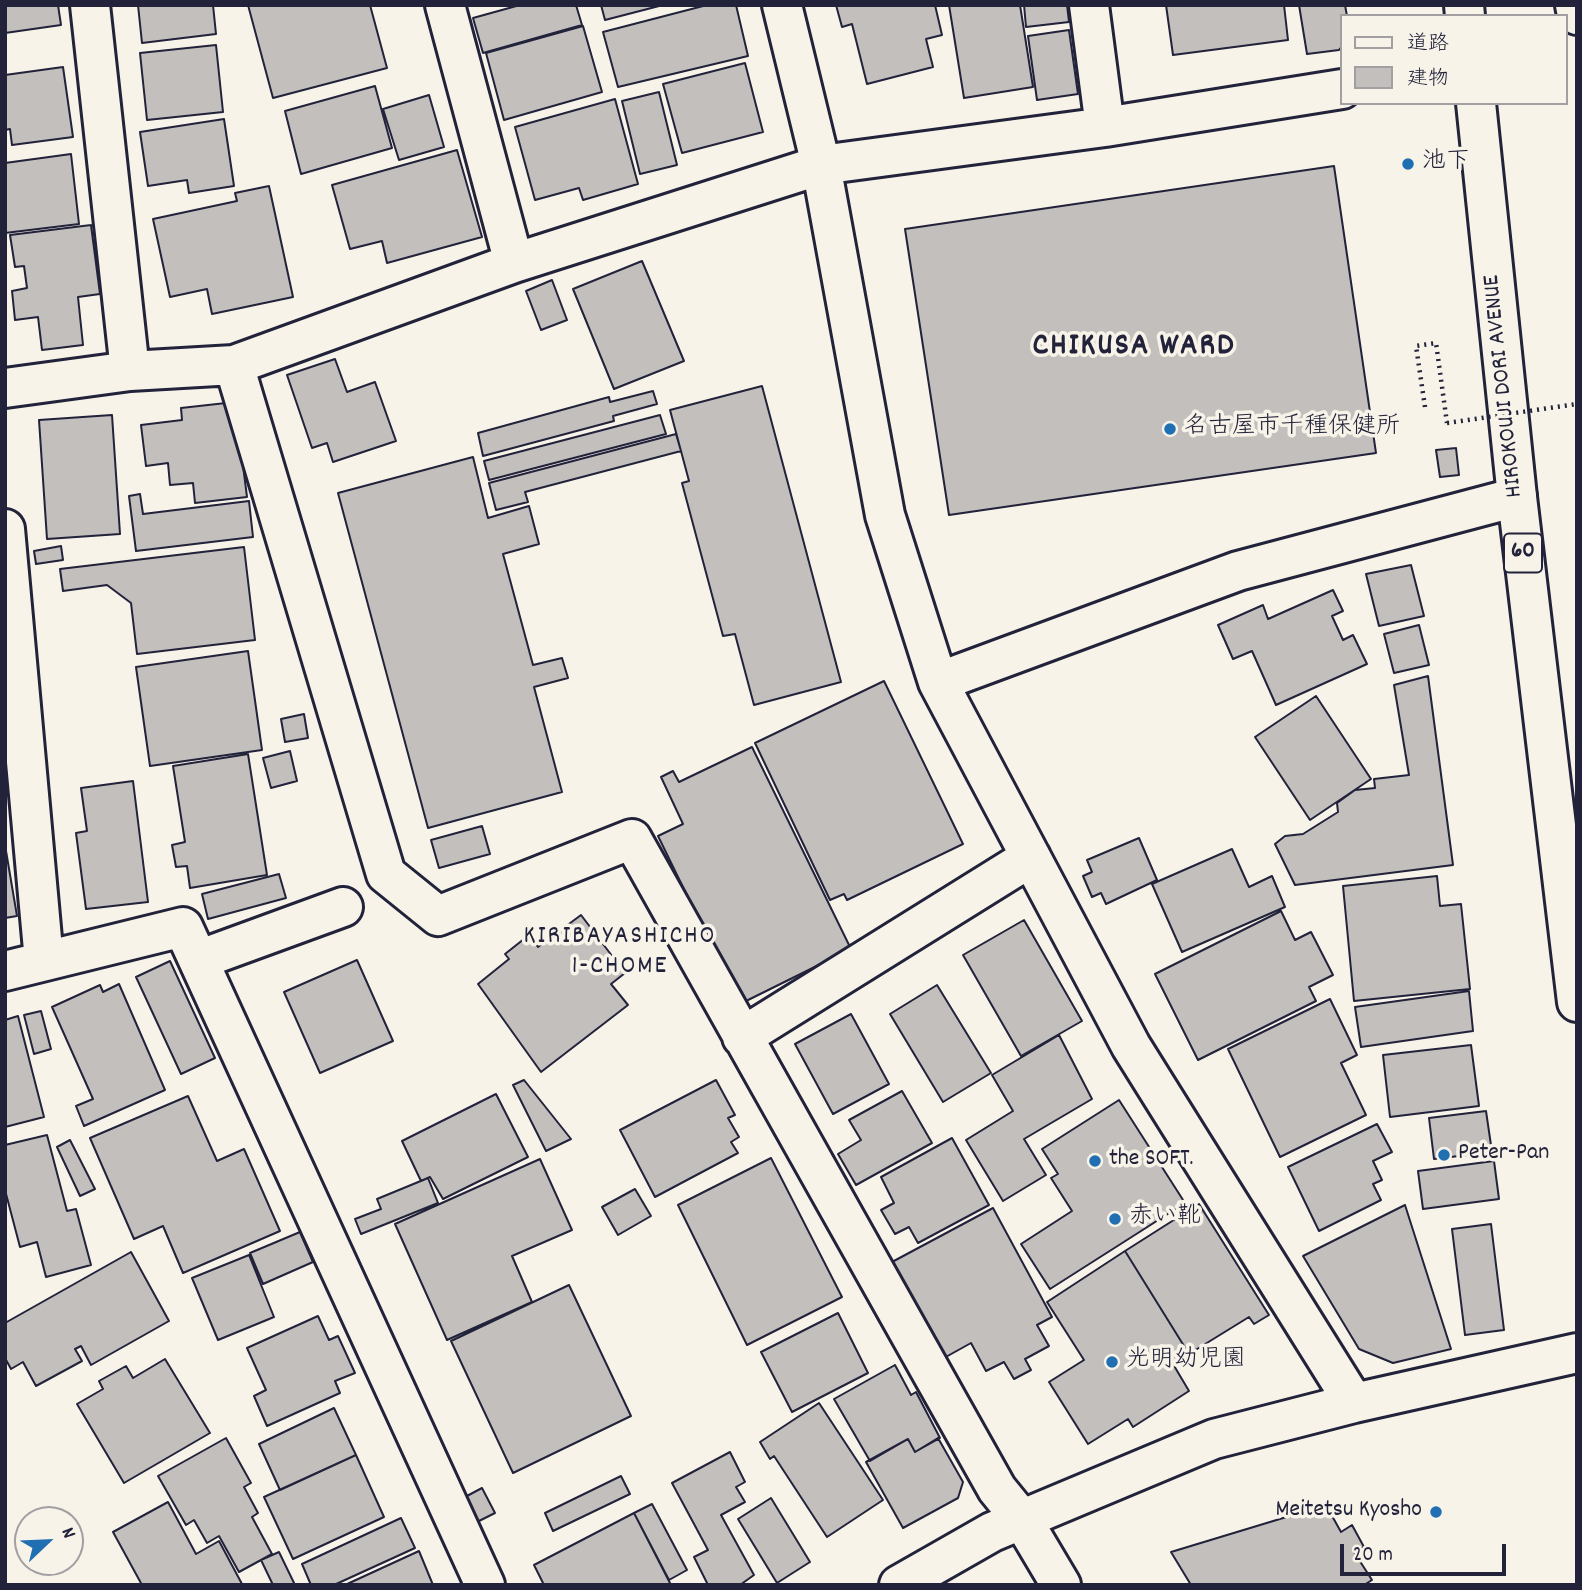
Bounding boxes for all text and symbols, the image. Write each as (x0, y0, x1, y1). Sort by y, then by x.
legend (1340, 14, 1568, 105)
text: 道路 (1407, 30, 1449, 60)
text: 建物 (1407, 65, 1449, 95)
place label: 池下 (1422, 150, 1470, 178)
marker: 池下 (1400, 156, 1416, 172)
street label: HIROKOUJI DORI AVENUE (1479, 273, 1531, 499)
district label: CHIKUSA WARD (1034, 330, 1234, 368)
place label: 名古屋市千種保健所 (1184, 415, 1400, 443)
marker: 名古屋市千種保健所 (1162, 421, 1178, 437)
road number: 60 (1504, 534, 1542, 572)
district label: KIRIBAYASHICHO 1-CHOME (525, 922, 715, 984)
place label: Peter-Pan (1458, 1141, 1549, 1169)
place label: the SOFT. (1109, 1147, 1194, 1175)
marker: Peter-Pan (1436, 1147, 1452, 1163)
marker: the SOFT. (1087, 1153, 1103, 1169)
place label: 赤い靴 (1129, 1205, 1201, 1233)
marker: 赤い靴 (1107, 1211, 1123, 1227)
place label: 光明幼児園 (1126, 1348, 1246, 1376)
marker: 光明幼児園 (1104, 1354, 1120, 1370)
place label: Meitetsu Kyosho (1276, 1498, 1422, 1526)
marker: Meitetsu Kyosho (1428, 1504, 1444, 1520)
north arrow (14, 1506, 84, 1576)
text: N (53, 1524, 81, 1543)
scale bar (1344, 1530, 1510, 1574)
text: 20 m (1353, 1541, 1393, 1571)

